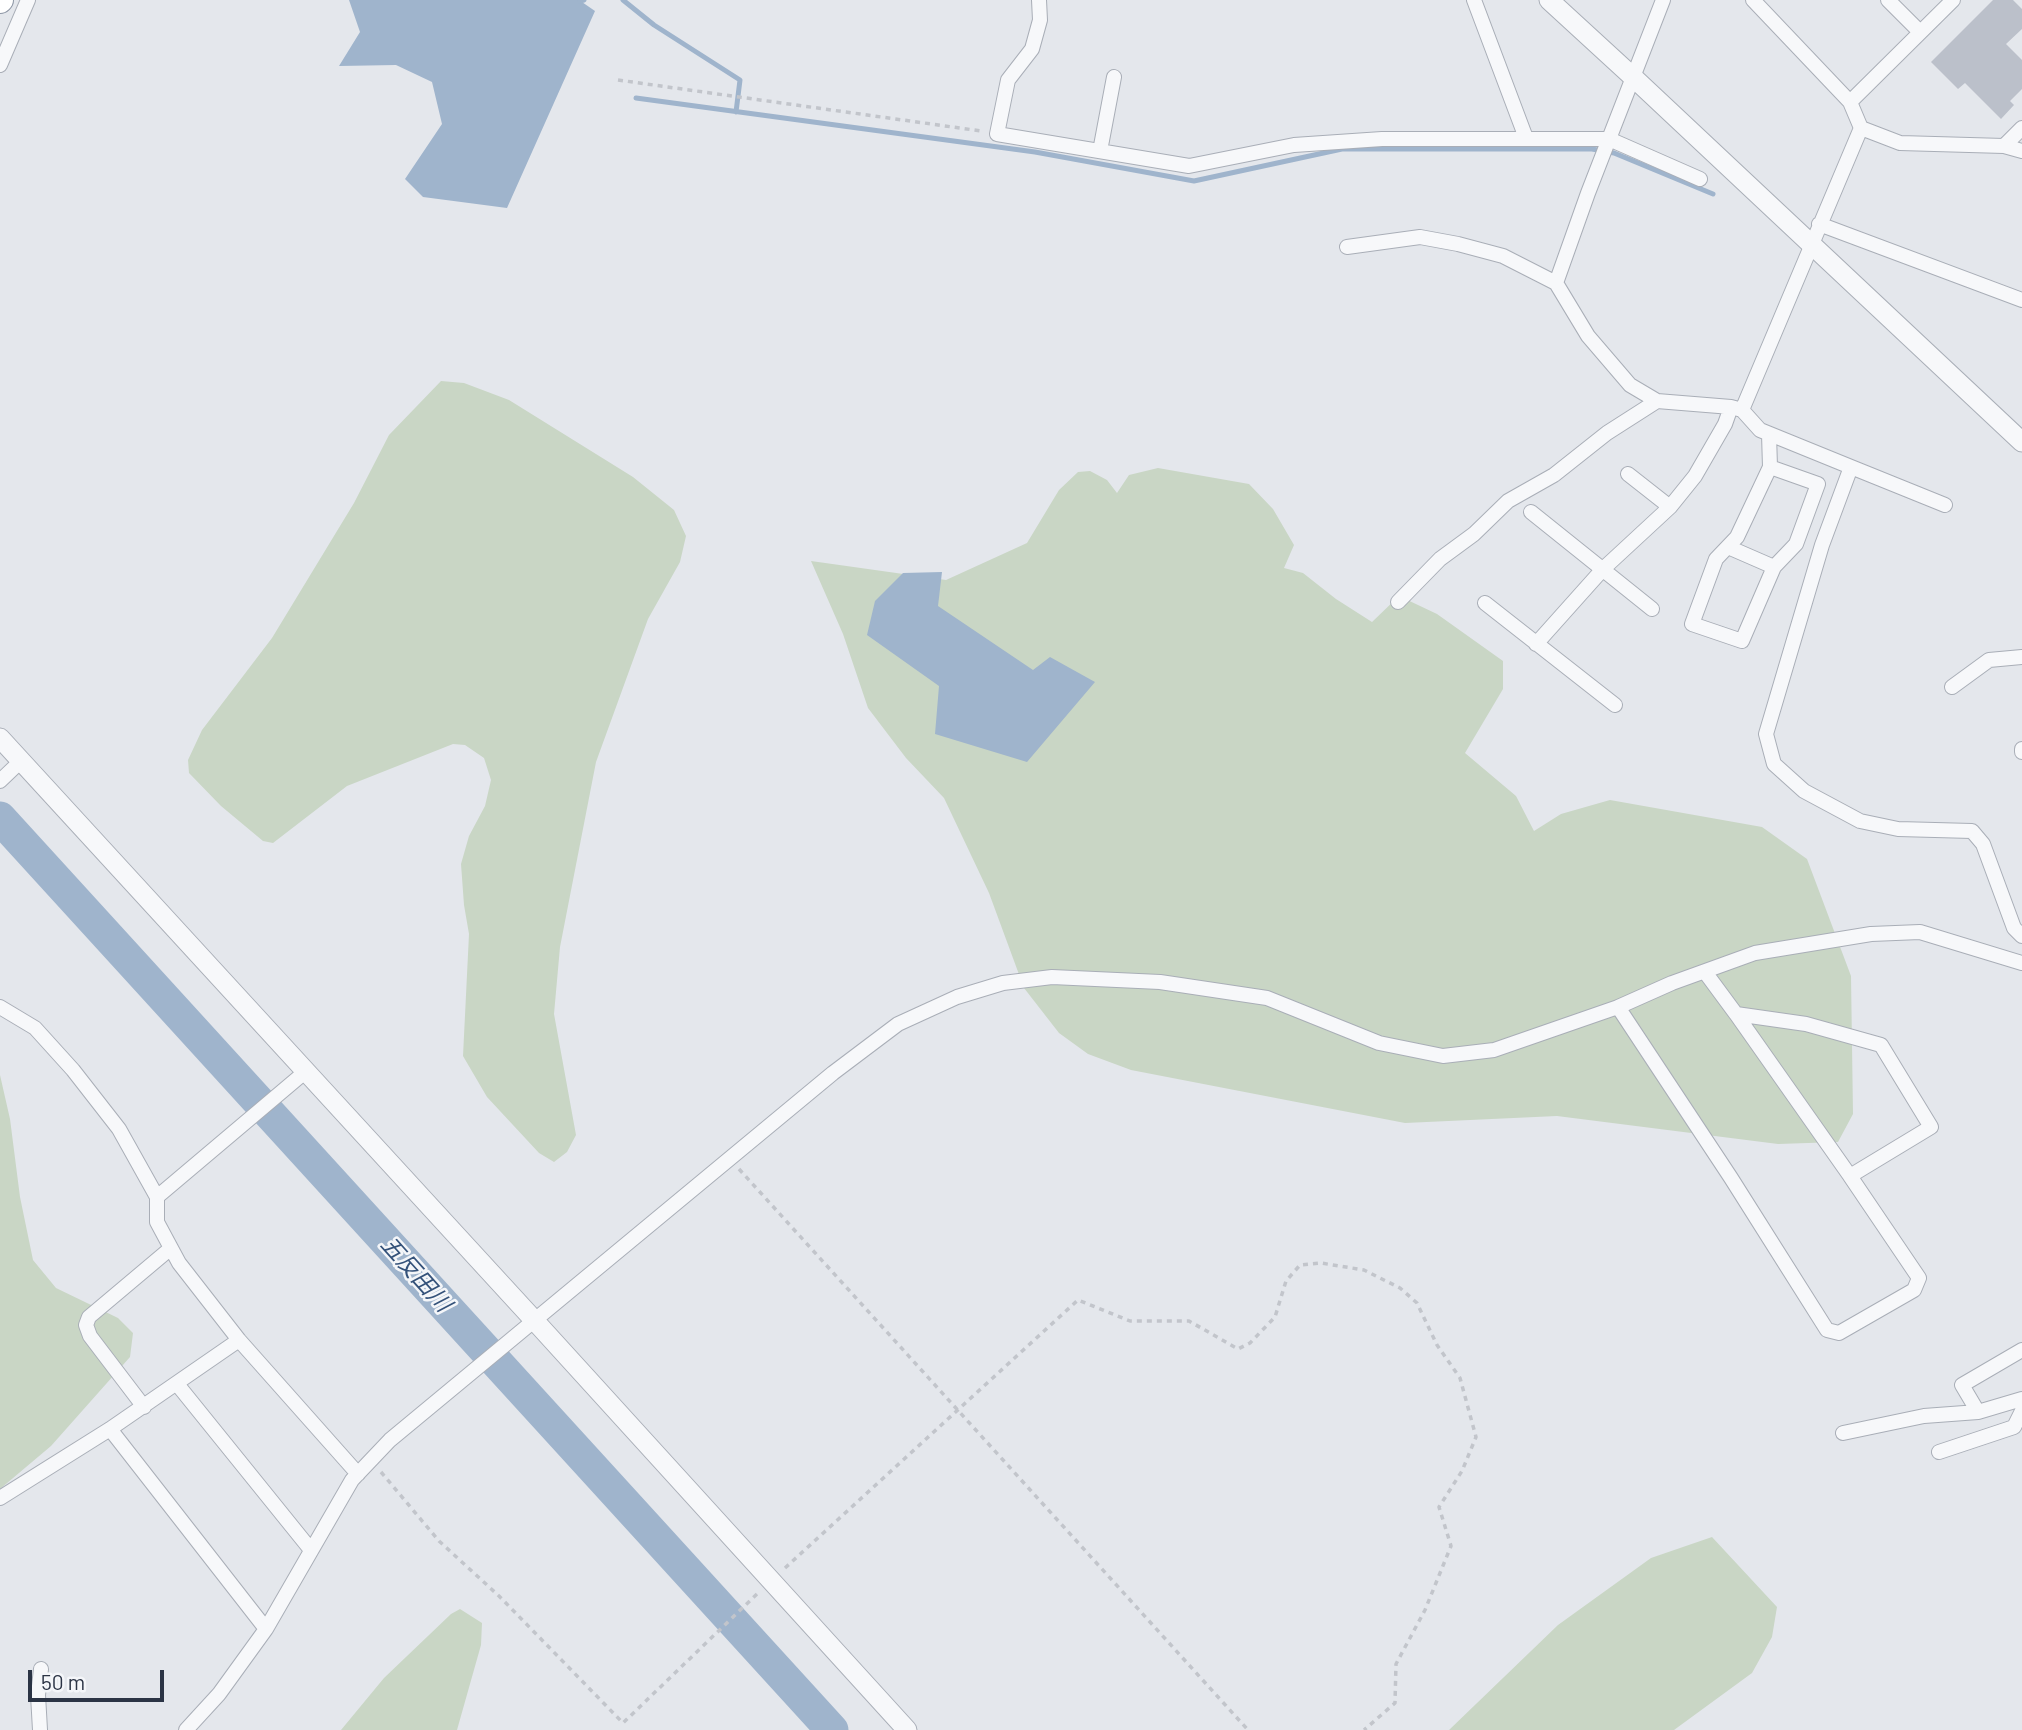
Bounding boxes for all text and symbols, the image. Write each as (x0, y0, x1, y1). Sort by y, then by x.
water label: 五反田川 (375, 1231, 457, 1317)
scale bar (32, 1656, 168, 1700)
text: 50 m (41, 1669, 85, 1694)

